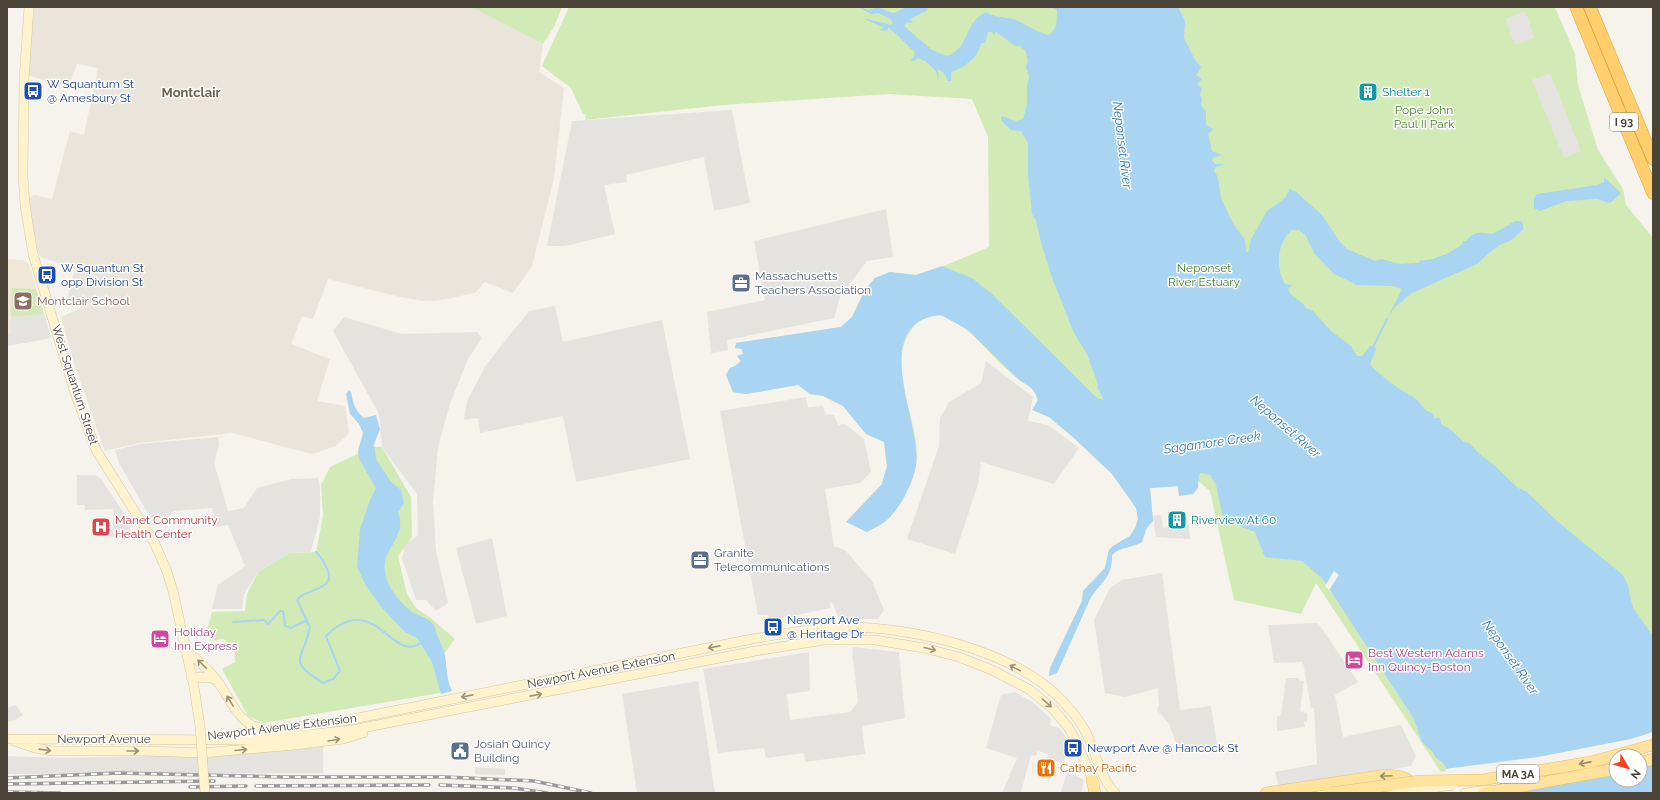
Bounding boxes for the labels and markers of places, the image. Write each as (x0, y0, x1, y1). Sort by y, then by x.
place label: W Squantum St @ Amesbury St (47, 77, 134, 105)
bus stop icon: W Squantum St @ Amesbury St (22, 80, 44, 102)
building icon: Shelter 1 (1357, 81, 1379, 103)
place label: Shelter 1 (1382, 85, 1430, 99)
place label: W Squantun St opp Division St (61, 261, 144, 289)
bus stop icon: W Squantun St opp Division St (36, 264, 58, 286)
place label: Massachusetts Teachers Association (755, 269, 871, 297)
office icon: Massachusetts Teachers Association (730, 272, 752, 294)
school or university icon: Montclair School (12, 290, 34, 312)
place label: Montclair School (37, 294, 131, 308)
building icon: Riverview At 60 (1166, 509, 1188, 531)
place label: Manet Community Health Center (115, 513, 218, 541)
place label: Riverview At 60 (1191, 513, 1276, 527)
hospital icon: Manet Community Health Center (90, 516, 112, 538)
place label: Granite Telecommunications (714, 546, 830, 574)
office icon: Granite Telecommunications (689, 549, 711, 571)
place label: Newport Ave @ Heritage Dr (787, 613, 864, 641)
bus stop icon: Newport Ave @ Heritage Dr (762, 616, 784, 638)
place label: Holiday Inn Express (174, 625, 238, 653)
hotel icon: Holiday Inn Express (149, 628, 171, 650)
place label: Best Western Adams Inn Quincy-Boston (1368, 646, 1484, 674)
hotel icon: Best Western Adams Inn Quincy-Boston (1343, 649, 1365, 671)
place label: Josiah Quincy Building (474, 737, 551, 765)
bus stop icon: Newport Ave @ Hancock St (1062, 737, 1084, 759)
public building icon: Josiah Quincy Building (449, 740, 471, 762)
place label: Newport Ave @ Hancock St (1087, 741, 1239, 755)
restaurant icon: Cathay Pacific (1035, 757, 1057, 779)
place label: Cathay Pacific (1060, 761, 1138, 775)

